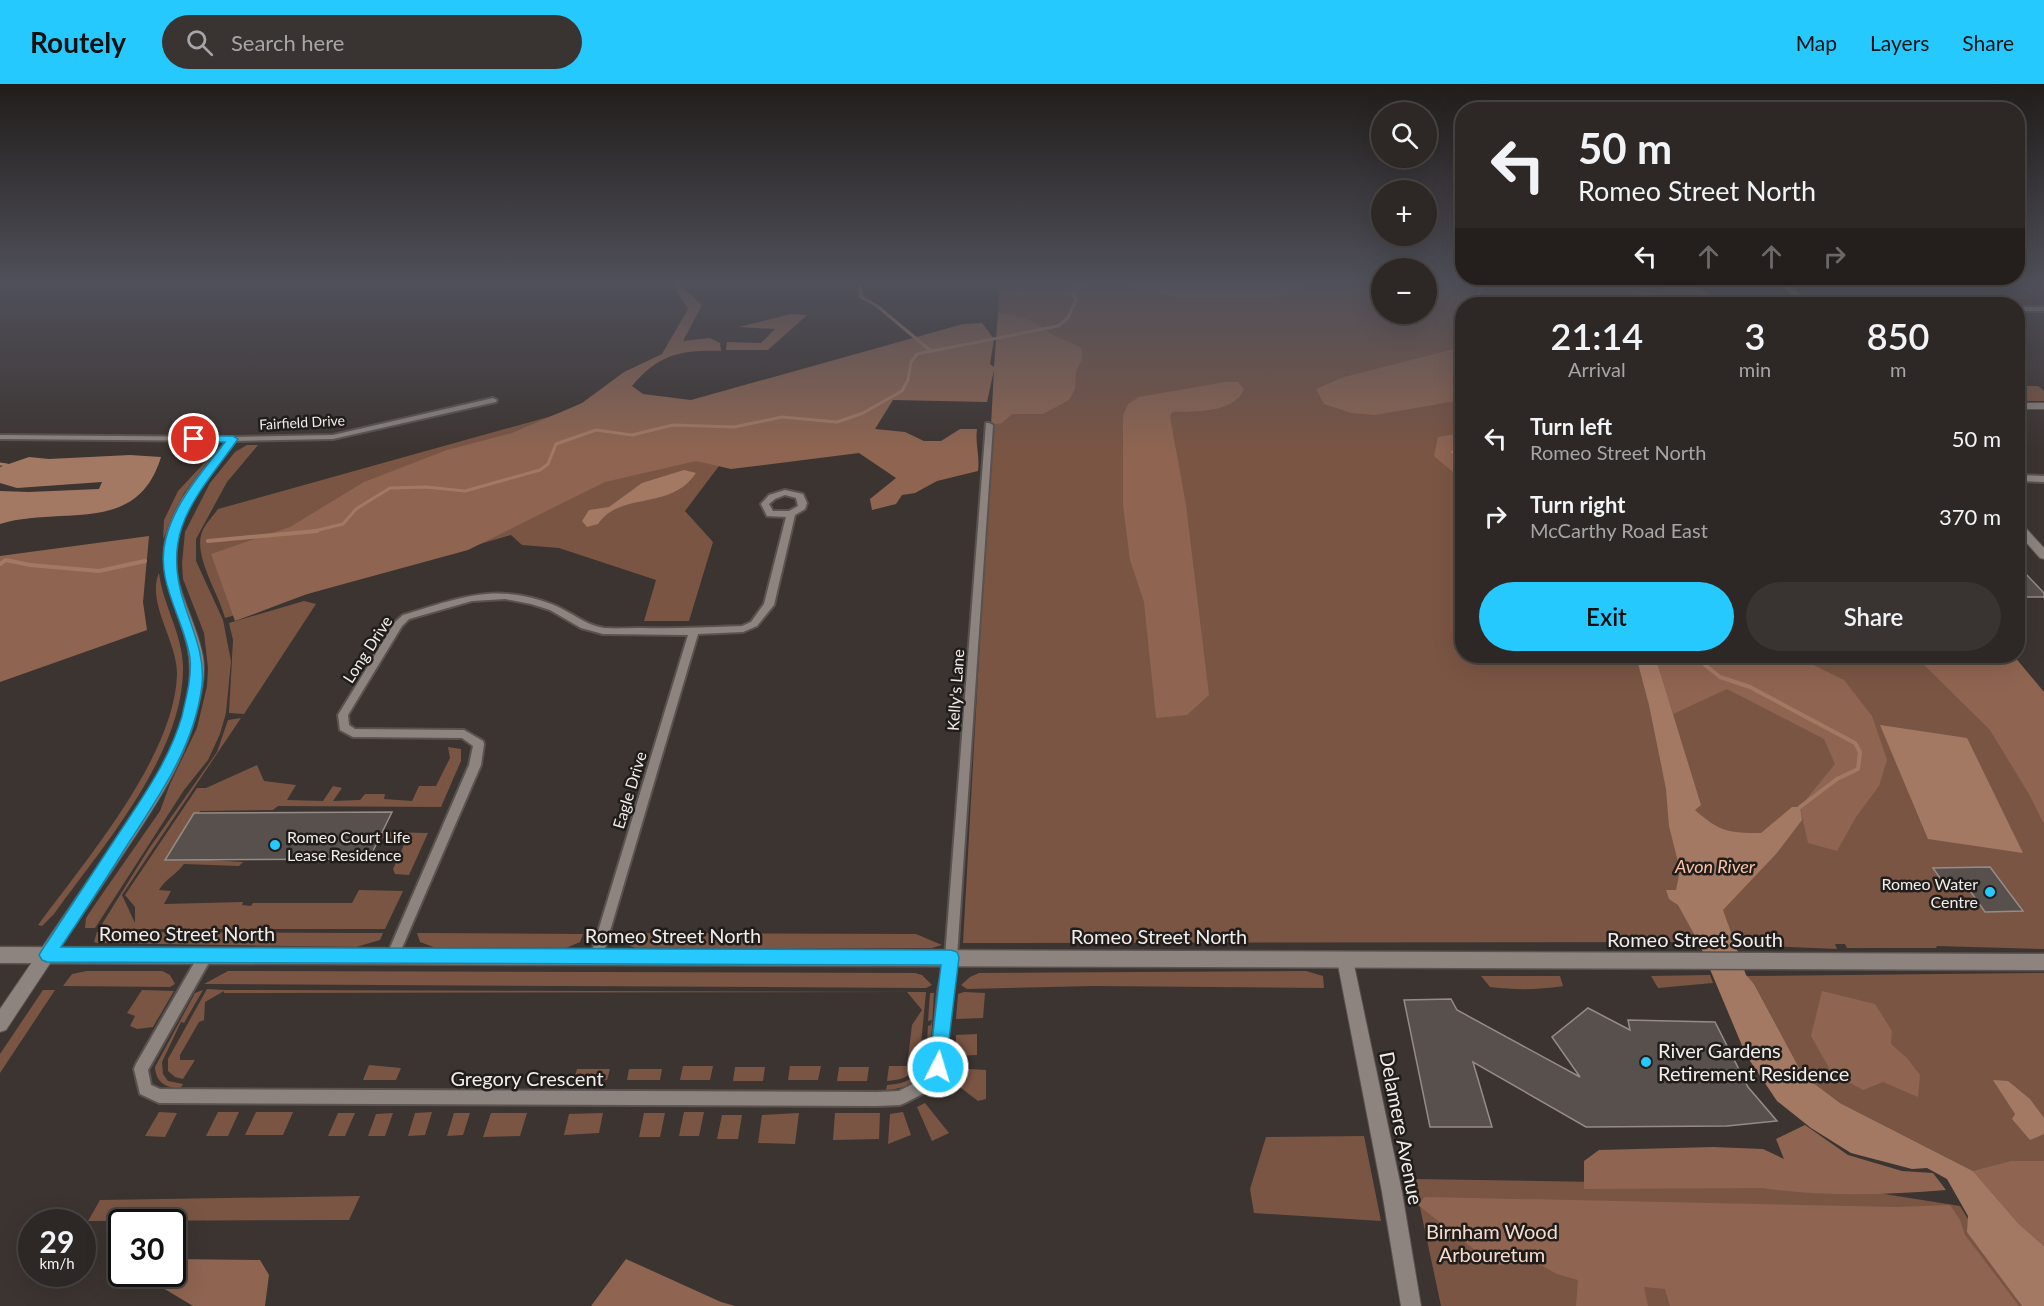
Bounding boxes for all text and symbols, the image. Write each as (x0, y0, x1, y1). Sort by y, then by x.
search box (162, 15, 582, 69)
text: Routely (30, 25, 126, 59)
icon: search (183, 26, 216, 59)
text: Search here (231, 29, 344, 56)
text: Map (1796, 30, 1837, 55)
text: Layers (1870, 30, 1929, 55)
text: Share (1962, 30, 2014, 55)
map controls (1371, 102, 1437, 324)
button: search (1371, 102, 1437, 168)
text: 50 m (1578, 123, 1672, 173)
icon: left (1479, 126, 1557, 204)
text: Romeo Street North (1578, 174, 1816, 207)
button: + (1371, 180, 1437, 246)
icon: left (1629, 240, 1662, 273)
icon: ahead (1692, 240, 1725, 273)
icon: ahead (1755, 240, 1788, 273)
icon: right (1818, 240, 1851, 273)
button: − (1371, 258, 1437, 324)
text: 21:14 (1551, 314, 1643, 358)
text: 3 (1745, 314, 1765, 358)
text: 850 (1867, 314, 1929, 358)
text: Arrival (1568, 357, 1626, 381)
text: min (1739, 357, 1771, 381)
text: m (1890, 357, 1906, 381)
street label: Fairfield Drive (259, 411, 345, 433)
pin (168, 413, 219, 464)
text: Turn left (1530, 413, 1612, 440)
icon: arrive (177, 422, 210, 455)
icon: left (1479, 422, 1512, 455)
text: 50 m (1952, 425, 2001, 452)
text: Romeo Street North (1530, 440, 1706, 464)
text: Turn right (1530, 491, 1625, 518)
icon: right (1479, 500, 1512, 533)
text: 370 m (1939, 503, 2001, 530)
text: McCarthy Road East (1530, 518, 1708, 542)
button: Exit (1479, 582, 1734, 651)
button: Share (1746, 582, 2001, 651)
street label: Long Drive (338, 612, 396, 686)
street label: Kelly's Lane (943, 648, 967, 732)
street label: Eagle Drive (608, 749, 650, 831)
place label: Romeo Court Life Lease Residence (287, 827, 410, 864)
marker: Romeo Court Life Lease Residence (268, 838, 282, 852)
water label: Avon River (1674, 855, 1756, 877)
place label: Romeo Water Centre (1881, 874, 1978, 911)
marker: Romeo Water Centre (1983, 885, 1997, 899)
street label: Romeo Street North (99, 921, 275, 945)
street label: Romeo Street North (585, 923, 761, 947)
street label: Romeo Street North (1071, 924, 1247, 948)
street label: Romeo Street South (1607, 927, 1783, 951)
position arrow (906, 1035, 970, 1099)
place label: River Gardens Retirement Residence (1658, 1038, 1849, 1085)
street label: Delamere Avenue (1375, 1049, 1429, 1207)
marker: River Gardens Retirement Residence (1639, 1055, 1653, 1069)
street label: Gregory Crescent (450, 1066, 604, 1090)
speed limit sign: 30 (108, 1209, 186, 1287)
park label: Birnham Wood Arbouretum (1426, 1219, 1558, 1266)
text: 29 (40, 1223, 74, 1259)
text: km/h (39, 1254, 75, 1272)

